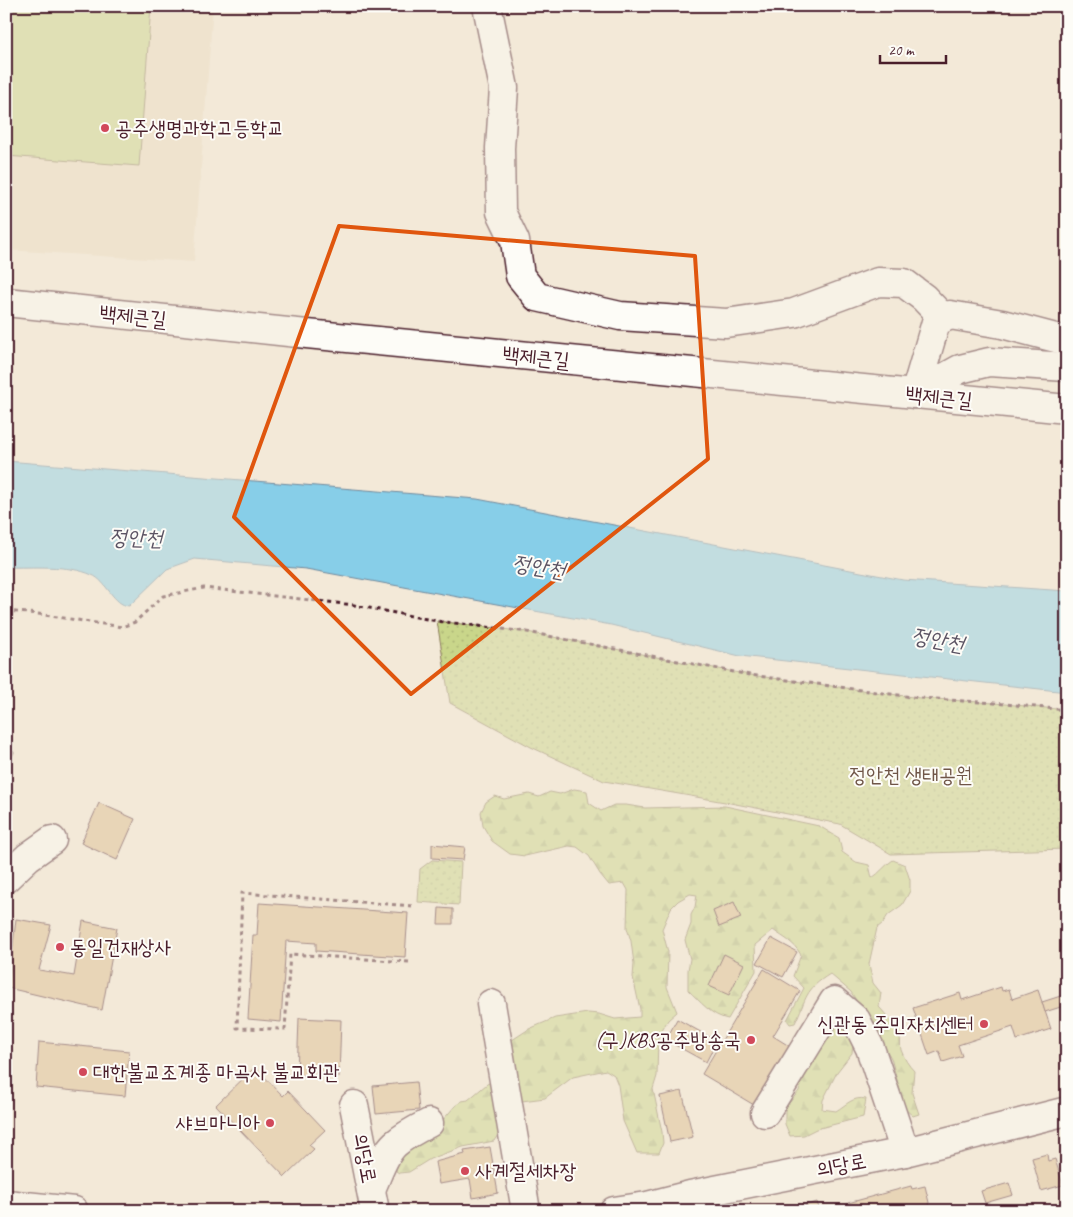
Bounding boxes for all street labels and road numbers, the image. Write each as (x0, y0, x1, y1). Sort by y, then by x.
street label: 백제큰길 (98, 300, 168, 332)
street label: 백제큰길 (501, 341, 571, 373)
street label: 백제큰길 (904, 381, 974, 413)
street label: 의당로 (347, 1131, 383, 1185)
street label: 의당로 (814, 1147, 868, 1183)

